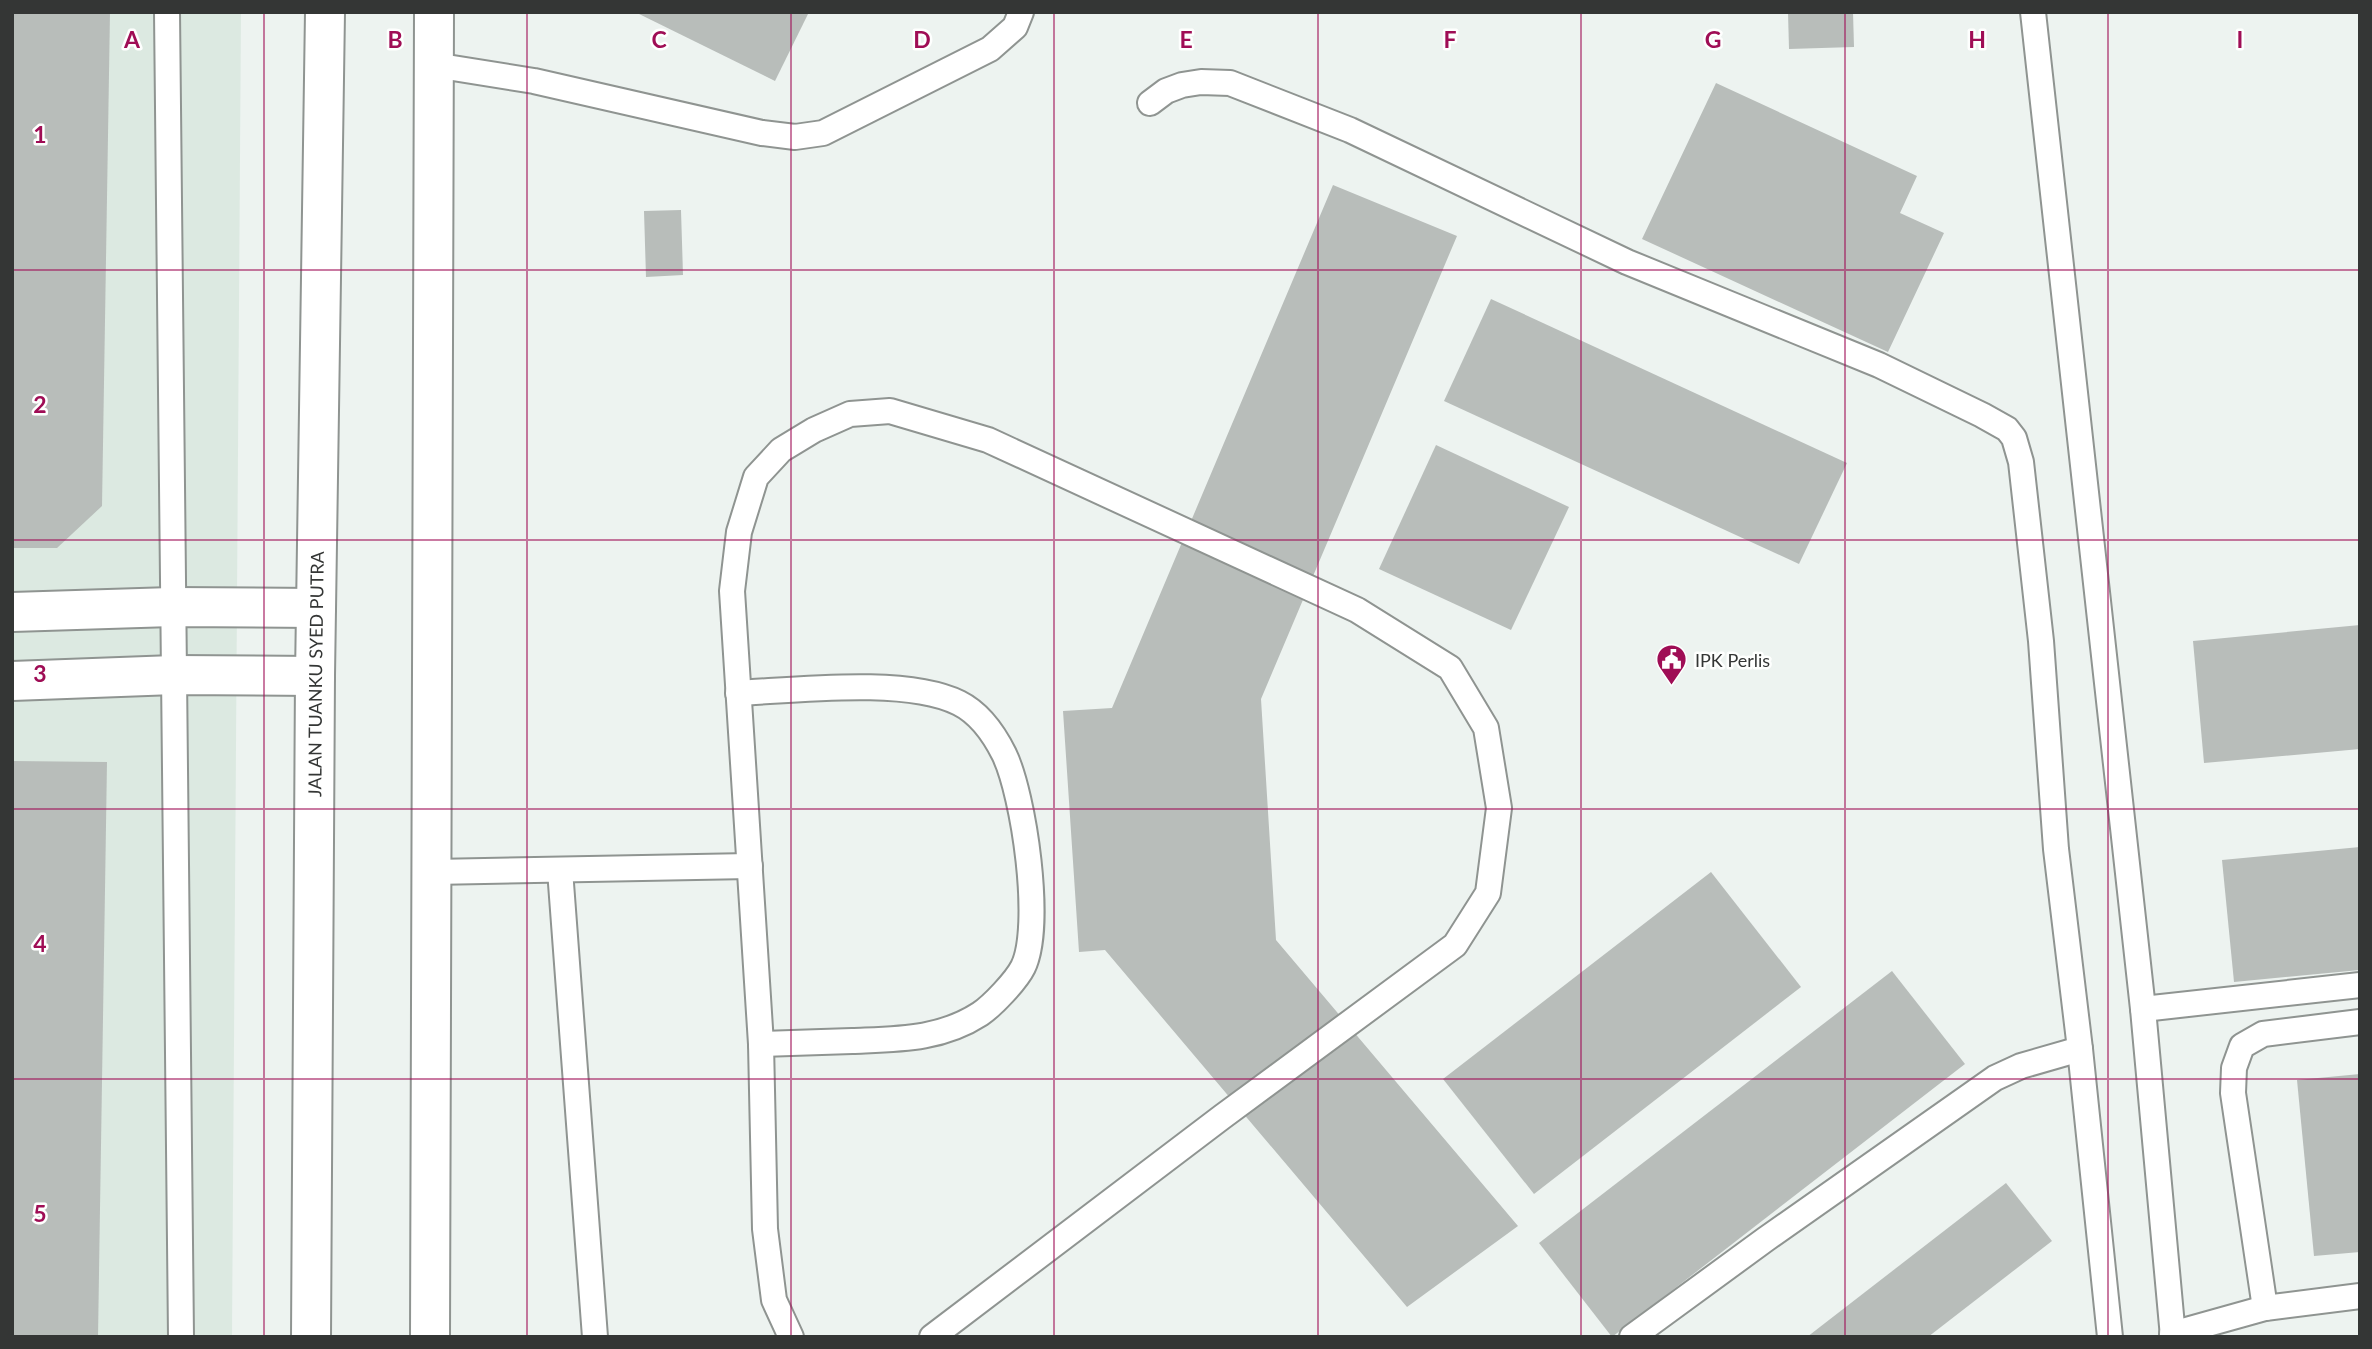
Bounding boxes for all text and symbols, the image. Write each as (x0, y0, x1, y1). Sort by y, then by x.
text: A (123, 25, 141, 53)
text: B (387, 25, 403, 53)
text: C (651, 25, 667, 53)
text: D (913, 25, 931, 53)
text: E (1179, 25, 1193, 53)
text: F (1443, 25, 1457, 53)
text: G (1705, 25, 1721, 53)
text: H (1968, 25, 1986, 53)
text: I (2237, 25, 2243, 53)
text: 1 (33, 120, 47, 148)
text: 2 (33, 390, 47, 418)
street label: JALAN TUANKU SYED PUTRA (303, 550, 328, 797)
public building icon: IPK Perlis (1655, 643, 1689, 687)
place label: IPK Perlis (1695, 649, 1770, 671)
text: 3 (33, 659, 47, 687)
text: 4 (33, 929, 47, 957)
text: 5 (33, 1199, 47, 1227)

